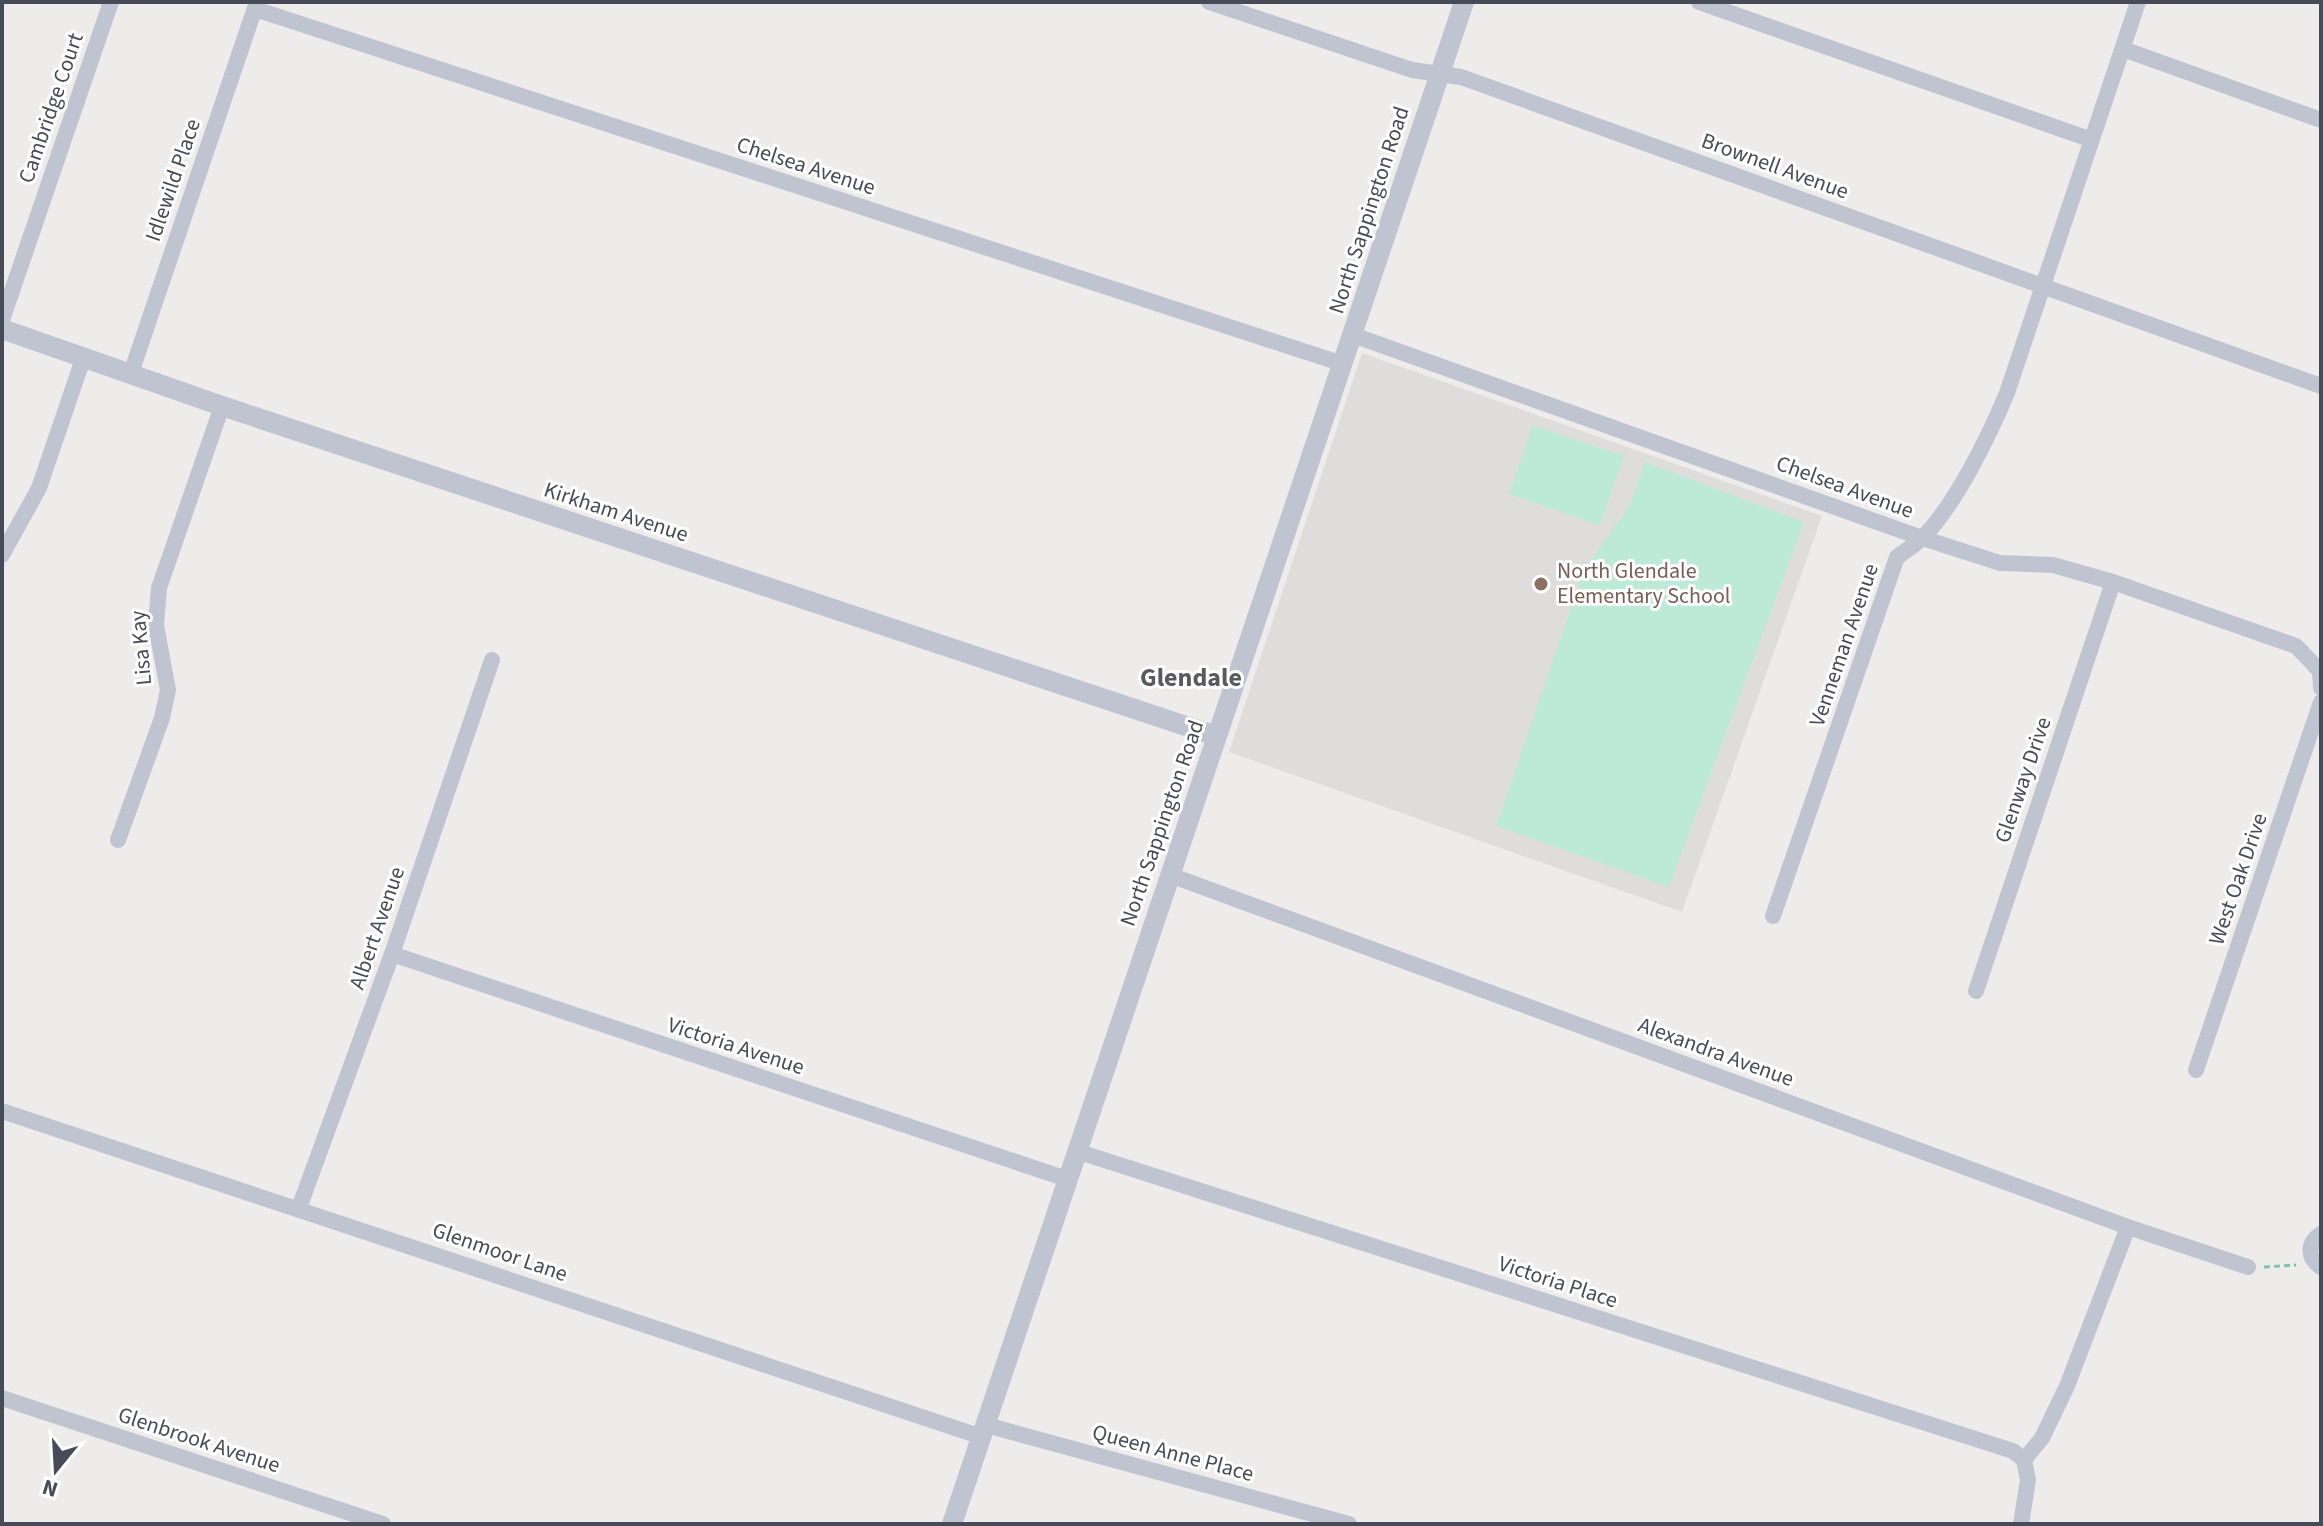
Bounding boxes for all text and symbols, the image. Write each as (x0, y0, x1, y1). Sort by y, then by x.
street label: Cambridge Court (10, 28, 92, 187)
street label: North Sappington Road (1320, 102, 1418, 318)
street label: Idlewild Place (137, 114, 209, 246)
street label: Brownell Avenue (1697, 125, 1853, 207)
street label: Chelsea Avenue (732, 129, 880, 204)
street label: Chelsea Avenue (1772, 447, 1918, 527)
street label: Kirkham Avenue (540, 474, 692, 550)
place label: North Glendale Elementary School (1557, 555, 1730, 612)
street label: Venneman Avenue (1801, 559, 1887, 731)
marker: North Glendale Elementary School (1532, 575, 1550, 593)
street label: Lisa Kay (122, 609, 160, 687)
district label: Glendale (1140, 659, 1242, 696)
street label: Glenway Drive (1987, 713, 2060, 847)
street label: North Sappington Road (1112, 716, 1212, 930)
street label: West Oak Drive (2200, 809, 2276, 949)
street label: Albert Avenue (341, 862, 413, 994)
street label: Victoria Avenue (664, 1009, 809, 1083)
street label: Alexandra Avenue (1634, 1009, 1798, 1095)
street label: Glenmoor Lane (428, 1214, 572, 1290)
street label: Victoria Place (1494, 1248, 1622, 1316)
street label: Glenbrook Avenue (114, 1399, 284, 1481)
street label: Queen Anne Place (1089, 1416, 1257, 1490)
north arrow (16, 1430, 96, 1510)
text: N (38, 1471, 62, 1506)

